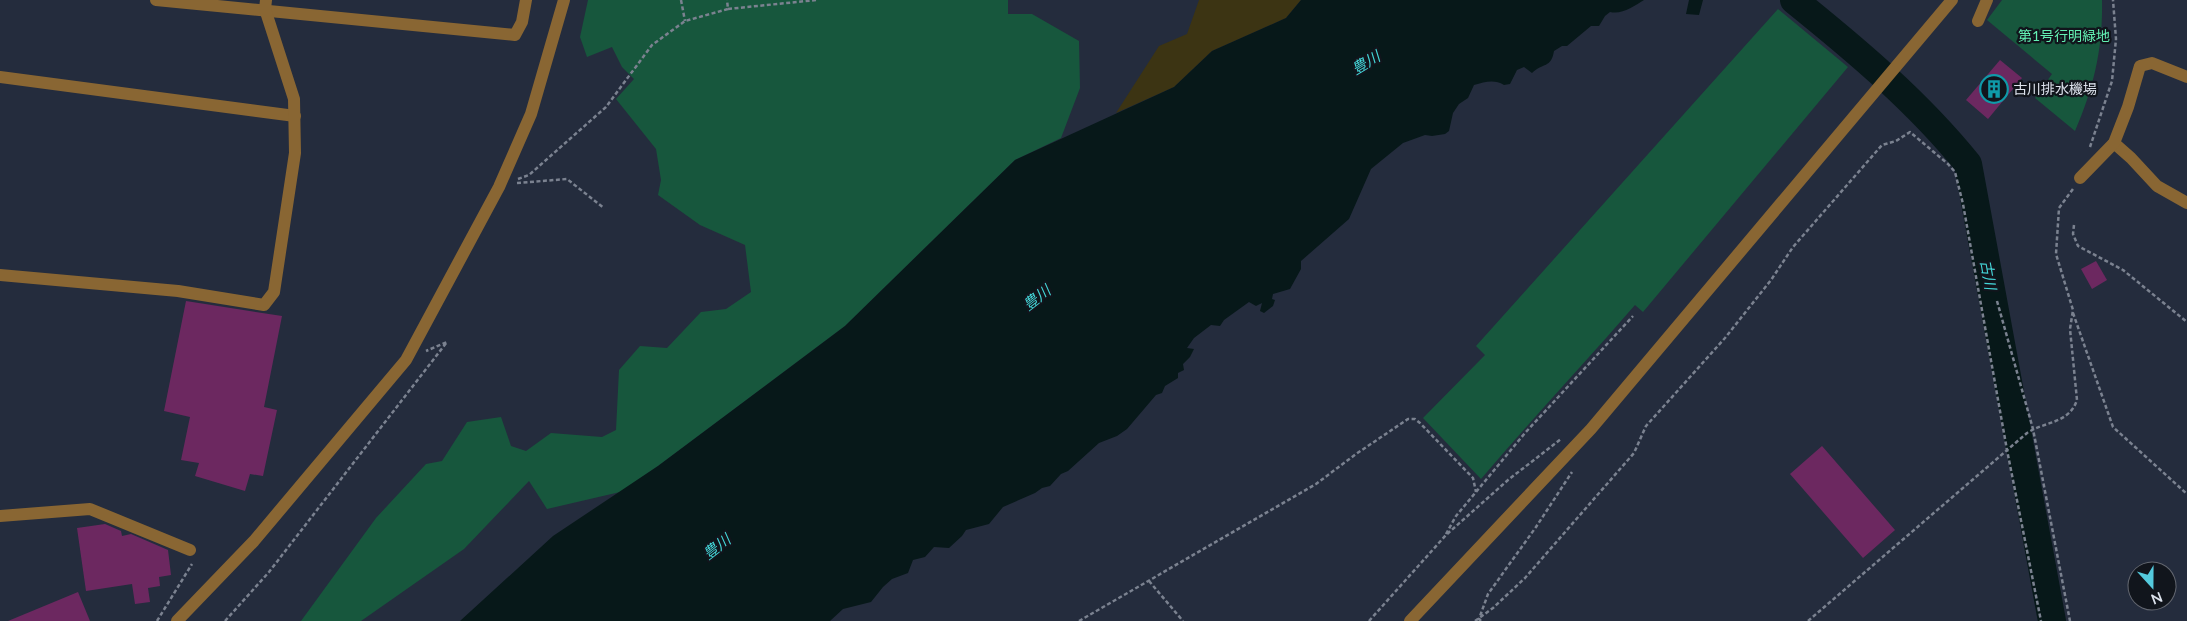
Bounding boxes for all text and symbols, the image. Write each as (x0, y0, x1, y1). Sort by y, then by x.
park label: 第1号行明緑地 (2018, 27, 2110, 44)
water label: 豊川 (1348, 46, 1385, 78)
building icon: 古川排水機場 (1979, 74, 2009, 104)
place label: 古川排水機場 (2013, 80, 2097, 97)
water label: 古川 (1978, 258, 2001, 293)
water label: 豊川 (1019, 280, 1055, 314)
water label: 豊川 (699, 529, 735, 563)
north arrow (2127, 561, 2177, 611)
text: N (2149, 589, 2165, 608)

